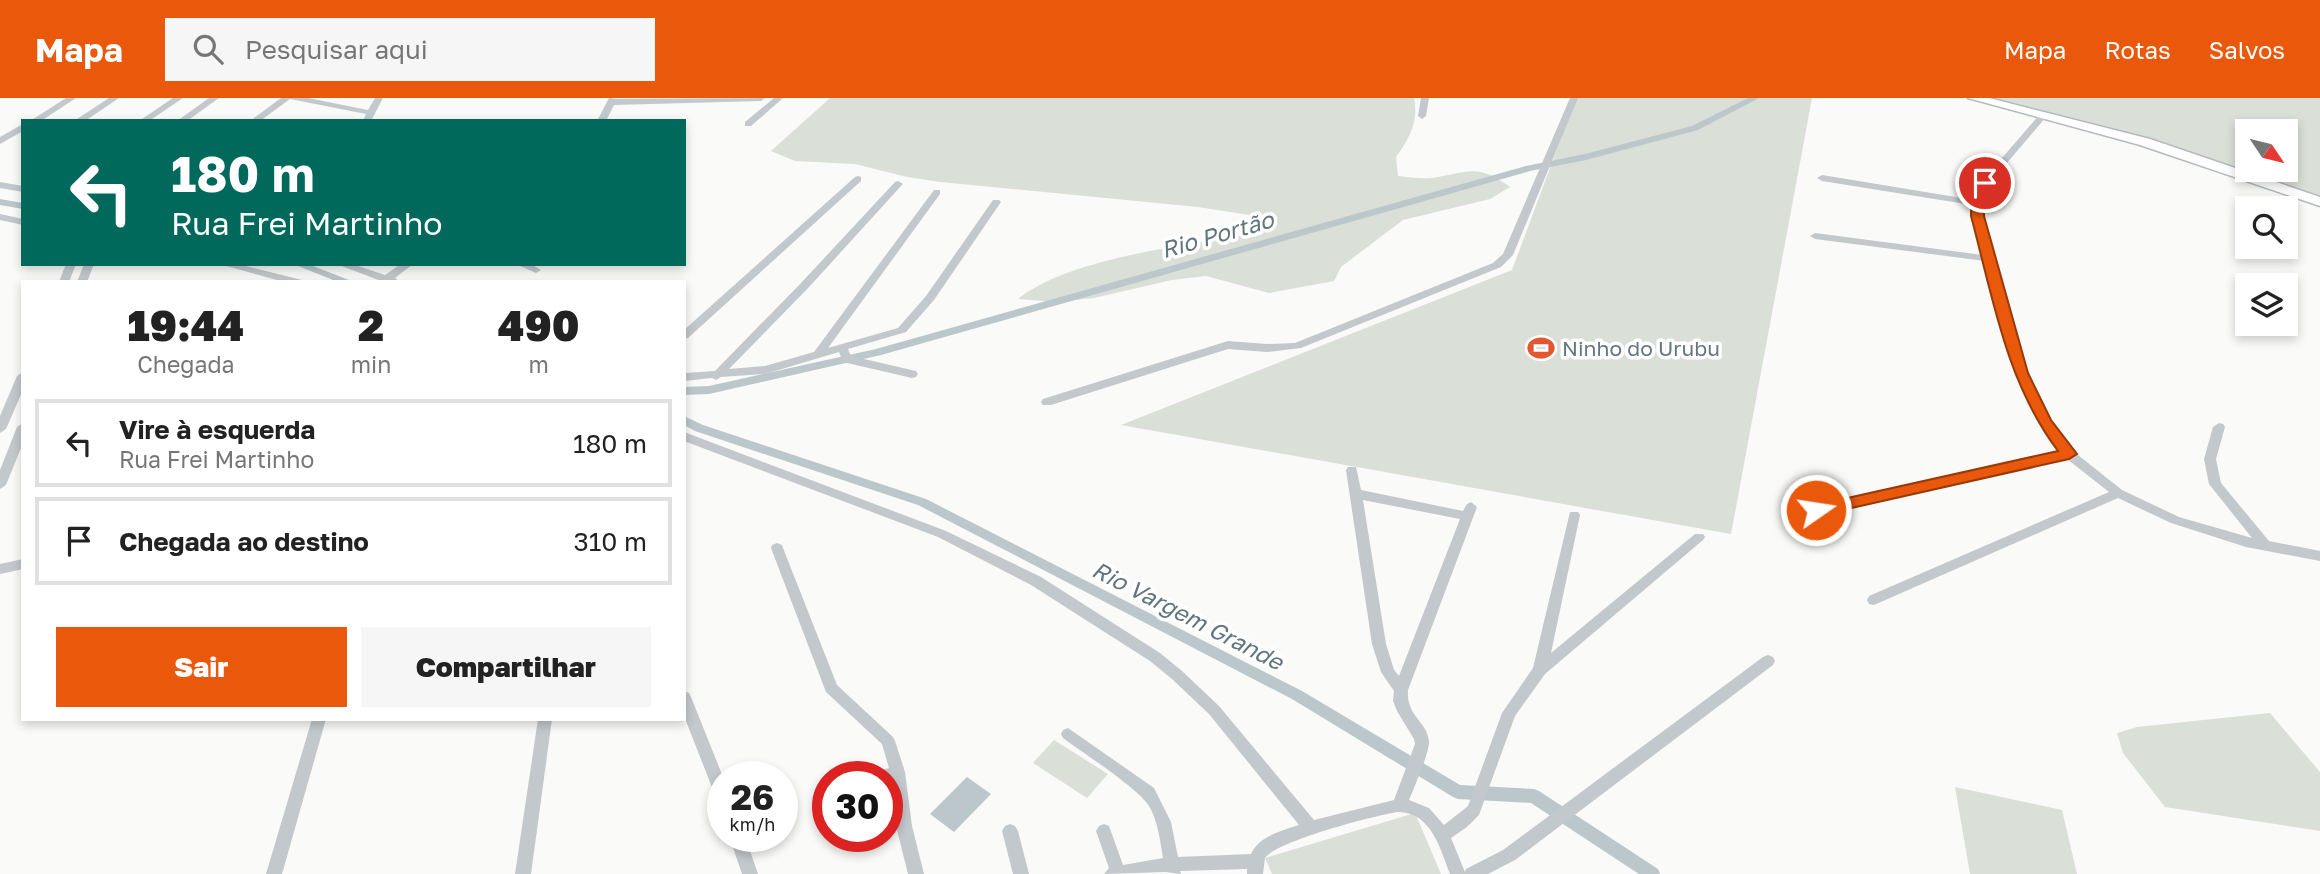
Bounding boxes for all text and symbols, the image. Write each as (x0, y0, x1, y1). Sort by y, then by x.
search box (165, 18, 655, 81)
text: Mapa (35, 30, 123, 69)
icon: search (189, 30, 227, 68)
text: Pesquisar aqui (245, 34, 428, 65)
text: Mapa (2004, 35, 2066, 64)
text: Rotas (2104, 35, 2171, 64)
text: Salvos (2209, 35, 2285, 64)
north arrow (2235, 119, 2298, 182)
map controls (2235, 119, 2298, 336)
text: 180 m (171, 144, 315, 203)
icon: left (56, 147, 147, 238)
pin (1955, 153, 2015, 213)
icon: arrive (1966, 164, 2004, 202)
button: search (2235, 196, 2298, 259)
text: Rua Frei Martinho (171, 204, 443, 242)
water label: Rio Portão (1158, 204, 1277, 263)
button: layers (2235, 273, 2298, 336)
text: 19:44 (127, 300, 244, 350)
text: 2 (358, 300, 384, 350)
text: 490 (498, 300, 580, 350)
sports icon: Ninho do Urubu (1526, 333, 1556, 363)
place label: Ninho do Urubu (1562, 335, 1720, 361)
text: Chegada (137, 350, 235, 378)
text: min (351, 350, 391, 378)
text: m (528, 350, 549, 378)
text: Vire à esquerda (119, 414, 315, 445)
icon: left (60, 424, 98, 462)
text: 180 m (573, 428, 647, 459)
text: Rua Frei Martinho (119, 445, 314, 473)
position arrow (1779, 473, 1853, 547)
icon: arrive (60, 522, 98, 560)
text: Chegada ao destino (119, 526, 369, 557)
text: 310 m (574, 526, 647, 557)
water label: Rio Vargem Grande (1088, 555, 1290, 676)
button: Sair (56, 627, 347, 707)
button: Compartilhar (361, 627, 651, 707)
speed limit sign: 30 (812, 761, 903, 852)
text: 26 (731, 776, 774, 818)
text: km/h (730, 813, 775, 835)

